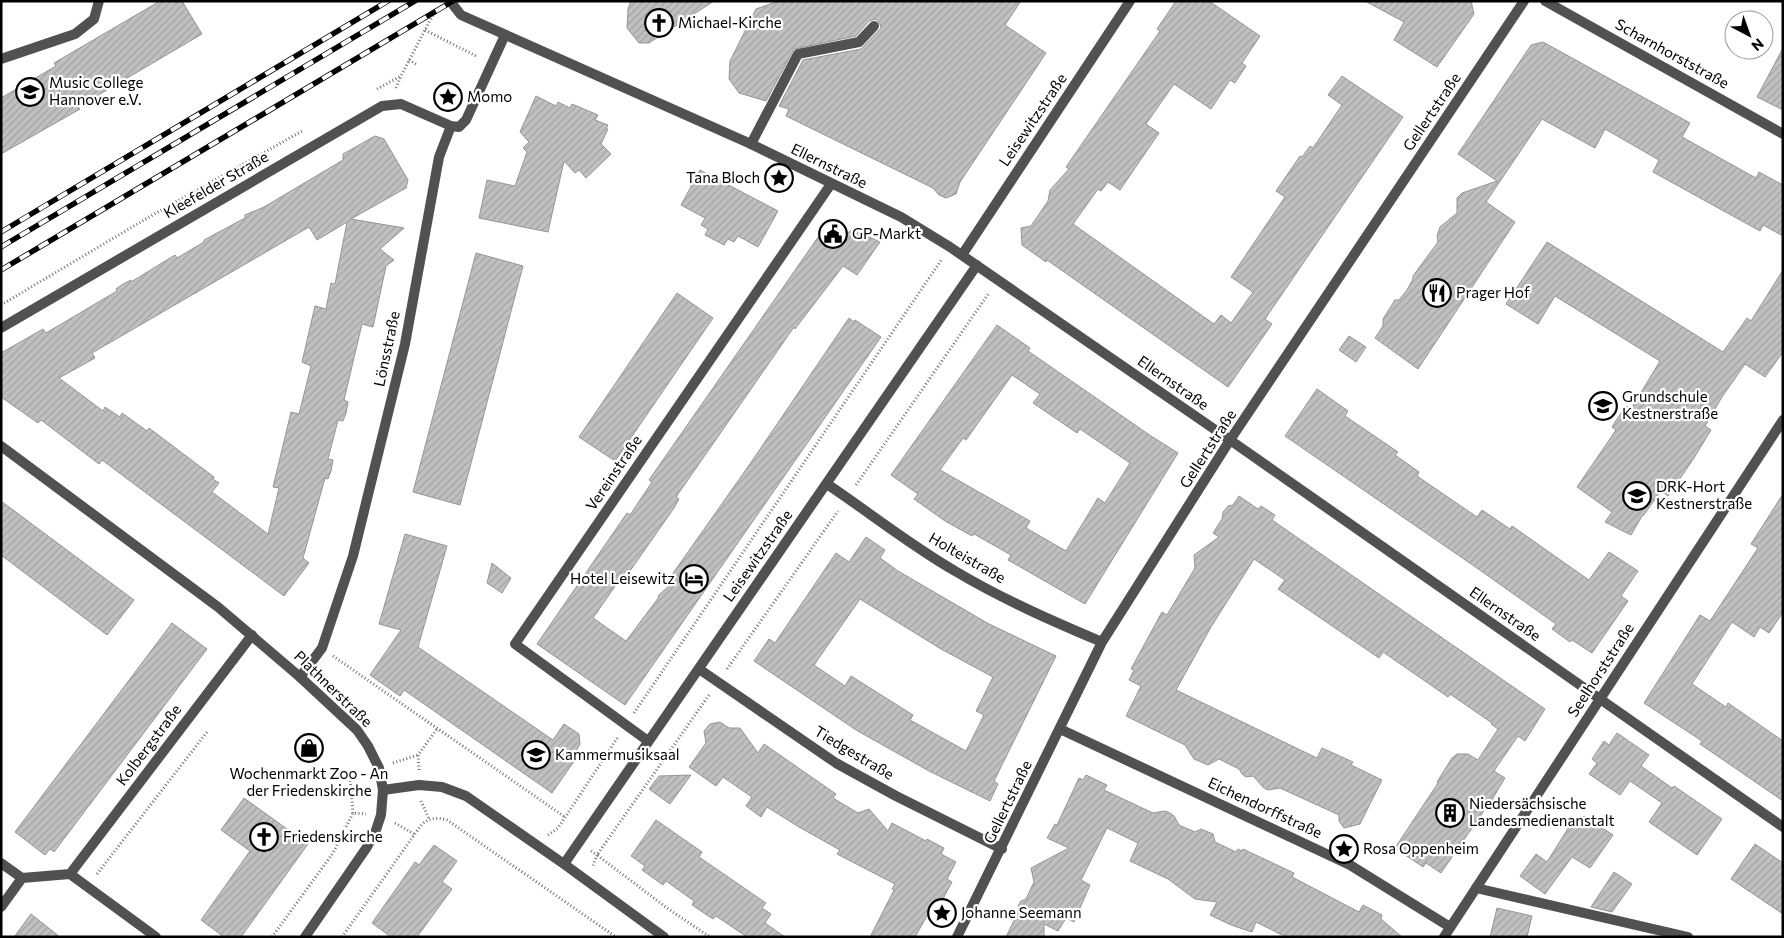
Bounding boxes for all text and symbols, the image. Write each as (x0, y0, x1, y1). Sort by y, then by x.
church icon: Michael-Kirche (644, 8, 674, 38)
north arrow (1724, 10, 1774, 60)
place label: Michael-Kirche (678, 13, 782, 31)
street label: Scharnhorststraße (1613, 14, 1733, 92)
text: N (1748, 35, 1767, 55)
street label: Gellertstraße (1398, 69, 1464, 154)
street label: Leisewitzstraße (995, 70, 1070, 169)
place label: Music College Hannover e.V. (49, 73, 143, 108)
school or university icon: Music College Hannover e.V. (15, 77, 45, 107)
place icon: Momo (433, 82, 463, 112)
place label: Momo (467, 87, 512, 105)
street label: Ellernstraße (788, 139, 871, 191)
street label: Kleefelder Straße (160, 147, 271, 221)
place icon: Tana Bloch (764, 163, 794, 193)
place label: Tana Bloch (686, 168, 760, 186)
public building icon: GP-Markt (818, 219, 848, 249)
place label: GP-Markt (852, 224, 921, 242)
restaurant icon: Prager Hof (1422, 278, 1452, 308)
place label: Prager Hof (1456, 283, 1530, 301)
street label: Lönsstraße (369, 309, 403, 388)
street label: Ellernstraße (1135, 351, 1213, 413)
place label: Grundschule Kestnerstraße (1622, 387, 1718, 422)
school or university icon: Grundschule Kestnerstraße (1588, 391, 1618, 421)
street label: Gellertstraße (1175, 406, 1239, 491)
street label: Vereinstraße (581, 431, 645, 513)
place label: DRK-Hort Kestnerstraße (1656, 477, 1752, 512)
school or university icon: DRK-Hort Kestnerstraße (1622, 481, 1652, 511)
street label: Leisewitzstraße (719, 506, 796, 605)
street label: Holteistraße (926, 528, 1009, 586)
hotel icon: Hotel Leisewitz (679, 564, 709, 594)
place label: Hotel Leisewitz (570, 569, 675, 587)
street label: Ellernstraße (1467, 582, 1545, 644)
street label: Seelhorststraße (1563, 619, 1637, 720)
street label: Plathnerstraße (291, 646, 377, 730)
street label: Kolbergstraße (112, 700, 185, 788)
street label: Tiedgestraße (811, 721, 898, 783)
shop icon: Wochenmarkt Zoo - An der Friedenskirche (294, 733, 324, 763)
school or university icon: Kammermusiksaal (521, 740, 551, 770)
place label: Kammermusiksaal (555, 745, 680, 763)
street label: Gellertstraße (979, 757, 1035, 846)
place label: Wochenmarkt Zoo - An der Friedenskirche (230, 764, 388, 799)
street label: Eichendorffstraße (1206, 773, 1325, 841)
place label: Niedersächsische Landesmedienanstalt (1469, 794, 1615, 829)
building icon: Niedersächsische Landesmedienanstalt (1435, 798, 1465, 828)
church icon: Friedenskirche (249, 822, 279, 852)
place label: Friedenskirche (283, 827, 383, 845)
place icon: Rosa Oppenheim (1329, 834, 1359, 864)
place label: Rosa Oppenheim (1363, 839, 1479, 857)
place icon: Johanne Seemann (927, 898, 957, 928)
place label: Johanne Seemann (961, 903, 1082, 921)

